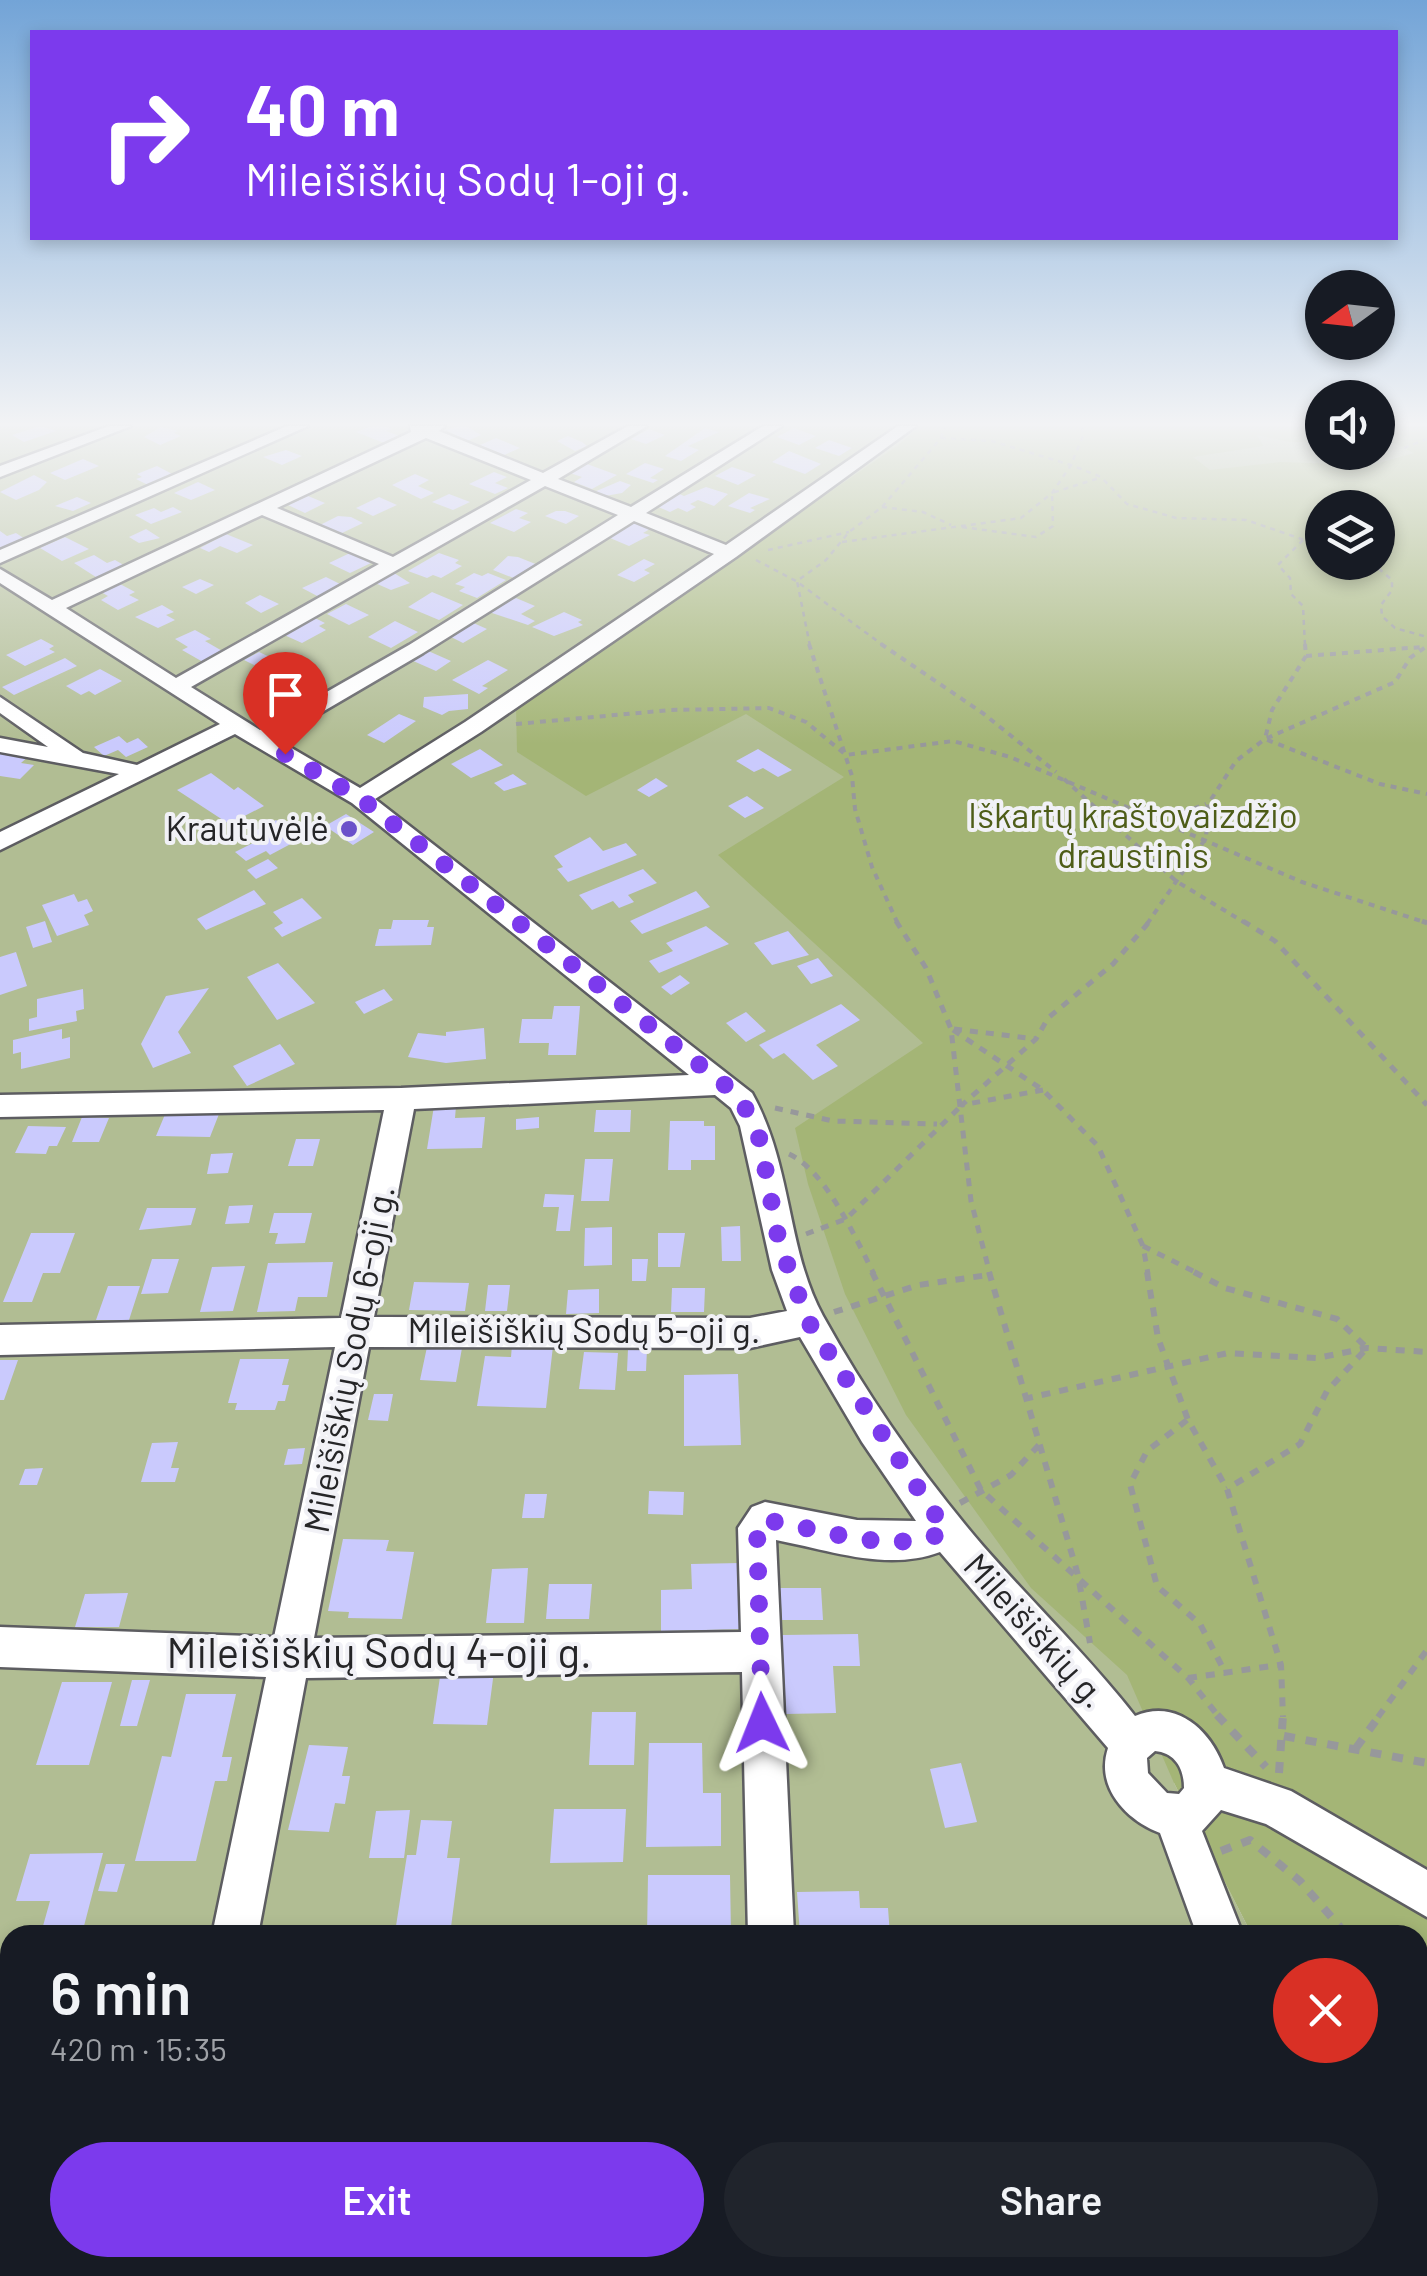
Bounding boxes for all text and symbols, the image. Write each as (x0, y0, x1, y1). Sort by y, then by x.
text: 40 m (245, 66, 400, 150)
icon: right (80, 70, 210, 200)
text: Mileišiškių Sodų 1-oji g. (245, 151, 692, 205)
north arrow (1305, 270, 1395, 360)
map controls (1305, 270, 1395, 580)
button: sound (1305, 380, 1395, 470)
button: layers (1305, 490, 1395, 580)
pin (243, 652, 328, 755)
icon: arrive (258, 667, 313, 722)
park label: Iškartų kraštovaizdžio draustinis (968, 793, 1298, 875)
place label: Krautuvėlė (165, 806, 329, 848)
marker: Krautuvėlė (338, 818, 360, 840)
street label: Mileišiškių Sodų 6-oji g. (294, 1181, 402, 1536)
street label: Mileišiškių Sodų 5-oji g. (407, 1308, 761, 1350)
street label: Mileišiškių g. (956, 1544, 1117, 1715)
street label: Mileišiškių Sodų 4-oji g. (166, 1626, 592, 1677)
position arrow (710, 1671, 814, 1775)
text: 6 min (50, 1955, 191, 2027)
button: close (1273, 1958, 1378, 2063)
text: 420 m · 15:35 (50, 2029, 227, 2067)
button: Exit (50, 2142, 704, 2257)
button: Share (724, 2142, 1378, 2257)

